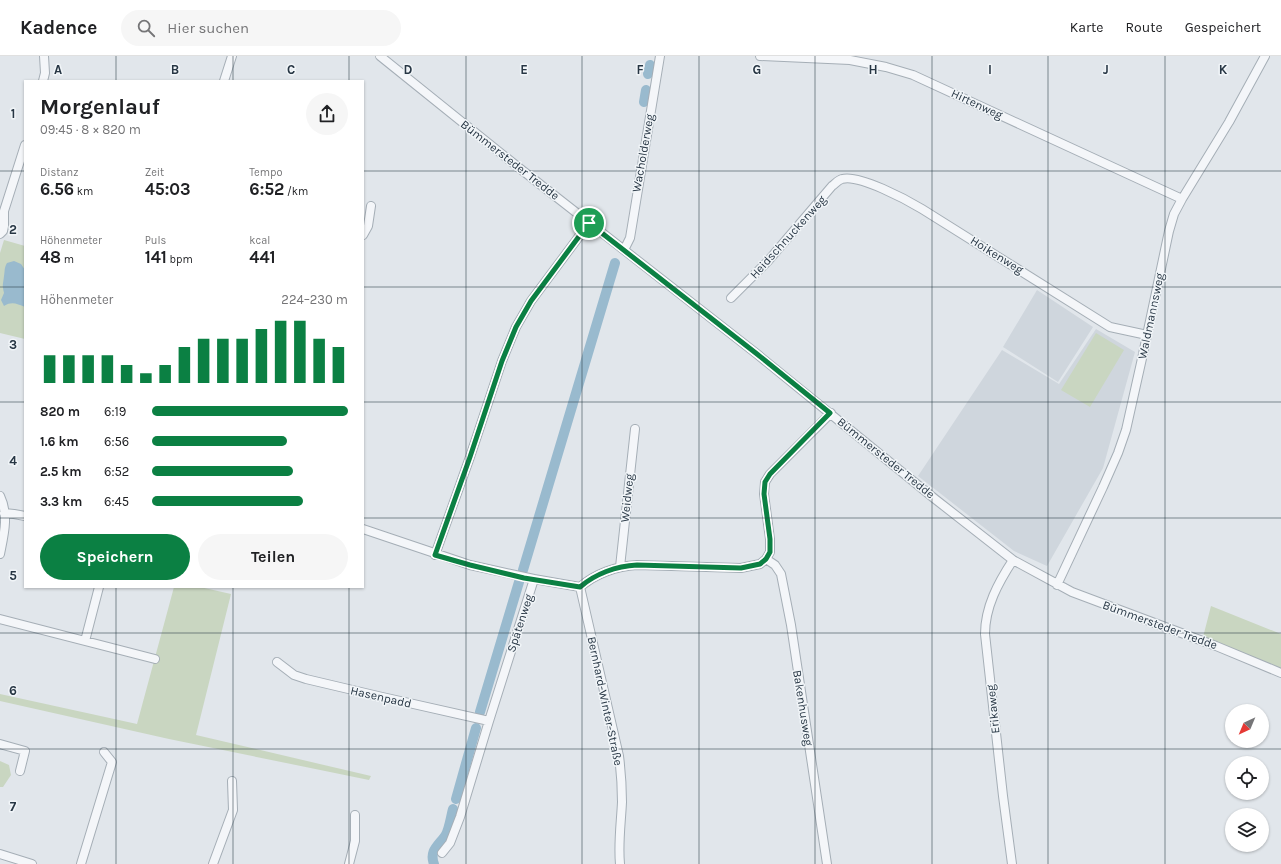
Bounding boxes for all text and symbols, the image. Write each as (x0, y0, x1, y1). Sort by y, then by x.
search box (121, 10, 401, 46)
text: Kadence (20, 17, 97, 39)
icon: search (135, 17, 157, 39)
text: Hier suchen (167, 19, 249, 37)
text: Karte (1070, 19, 1104, 36)
text: Route (1126, 19, 1163, 36)
text: Gespeichert (1185, 19, 1261, 36)
text: A (54, 62, 62, 77)
text: B (171, 62, 179, 77)
text: C (287, 62, 295, 77)
text: D (404, 62, 413, 77)
text: E (520, 62, 528, 77)
text: F (636, 62, 644, 77)
text: G (753, 62, 761, 77)
text: H (868, 62, 878, 77)
text: I (988, 62, 992, 77)
text: J (1103, 62, 1109, 77)
text: K (1219, 62, 1228, 77)
street label: Hirtenweg (949, 86, 1005, 122)
button: share (306, 93, 348, 135)
text: Morgenlauf (40, 94, 160, 120)
text: 1 (11, 106, 15, 121)
street label: Wacholderweg (629, 112, 657, 193)
street label: Bümmersteder Tredde (458, 117, 562, 203)
text: 09:45 · 8 × 820 m (40, 122, 141, 137)
text: Distanz (40, 166, 78, 179)
text: Zeit (145, 166, 164, 179)
text: Tempo (249, 166, 282, 179)
text: 6.56 (40, 179, 74, 199)
text: 45:03 (145, 179, 191, 199)
text: 6:52 (249, 179, 284, 199)
text: km (74, 185, 93, 198)
text: /km (284, 185, 308, 198)
street label: Heidschnuckenweg (747, 192, 829, 281)
pin (572, 206, 606, 240)
icon: arrive (578, 212, 600, 234)
text: 2 (9, 222, 17, 237)
street label: Hoikenweg (968, 233, 1026, 277)
text: Höhenmeter (40, 234, 102, 247)
text: Puls (145, 234, 166, 247)
text: kcal (249, 234, 270, 247)
text: 48 (40, 247, 61, 267)
text: 141 (145, 247, 167, 267)
text: 441 (249, 247, 276, 267)
text: m (61, 253, 74, 266)
text: bpm (167, 253, 193, 266)
street label: Waldmannsweg (1135, 271, 1167, 360)
text: Höhenmeter (40, 292, 113, 307)
text: 224–230 m (281, 292, 348, 307)
text: 3 (9, 337, 17, 352)
text: 820 m (40, 404, 80, 419)
text: 6:19 (104, 404, 126, 419)
street label: Bümmersteder Tredde (835, 414, 937, 502)
text: 1.6 km (40, 434, 79, 449)
text: 6:56 (104, 434, 129, 449)
text: 4 (9, 453, 17, 468)
text: 2.5 km (40, 464, 82, 479)
text: 6:52 (104, 464, 129, 479)
street label: Weidweg (617, 473, 637, 523)
text: 3.3 km (40, 494, 82, 509)
text: 6:45 (104, 494, 129, 509)
button: Speichern (40, 534, 190, 580)
button: Teilen (198, 534, 348, 580)
text: 5 (9, 568, 17, 583)
street label: Spätenweg (504, 592, 536, 654)
street label: Bümmersteder Tredde (1101, 598, 1219, 652)
street label: Bernhard-Winter-Straße (584, 635, 626, 767)
street label: Bakenhusweg (790, 669, 816, 747)
text: 6 (9, 683, 17, 698)
street label: Hasenpadd (349, 683, 413, 711)
street label: Erikaweg (983, 683, 1003, 734)
north arrow (1225, 704, 1269, 748)
map controls (1225, 704, 1269, 852)
button: locate (1225, 756, 1269, 800)
text: 7 (10, 799, 17, 814)
button: layers (1225, 808, 1269, 852)

